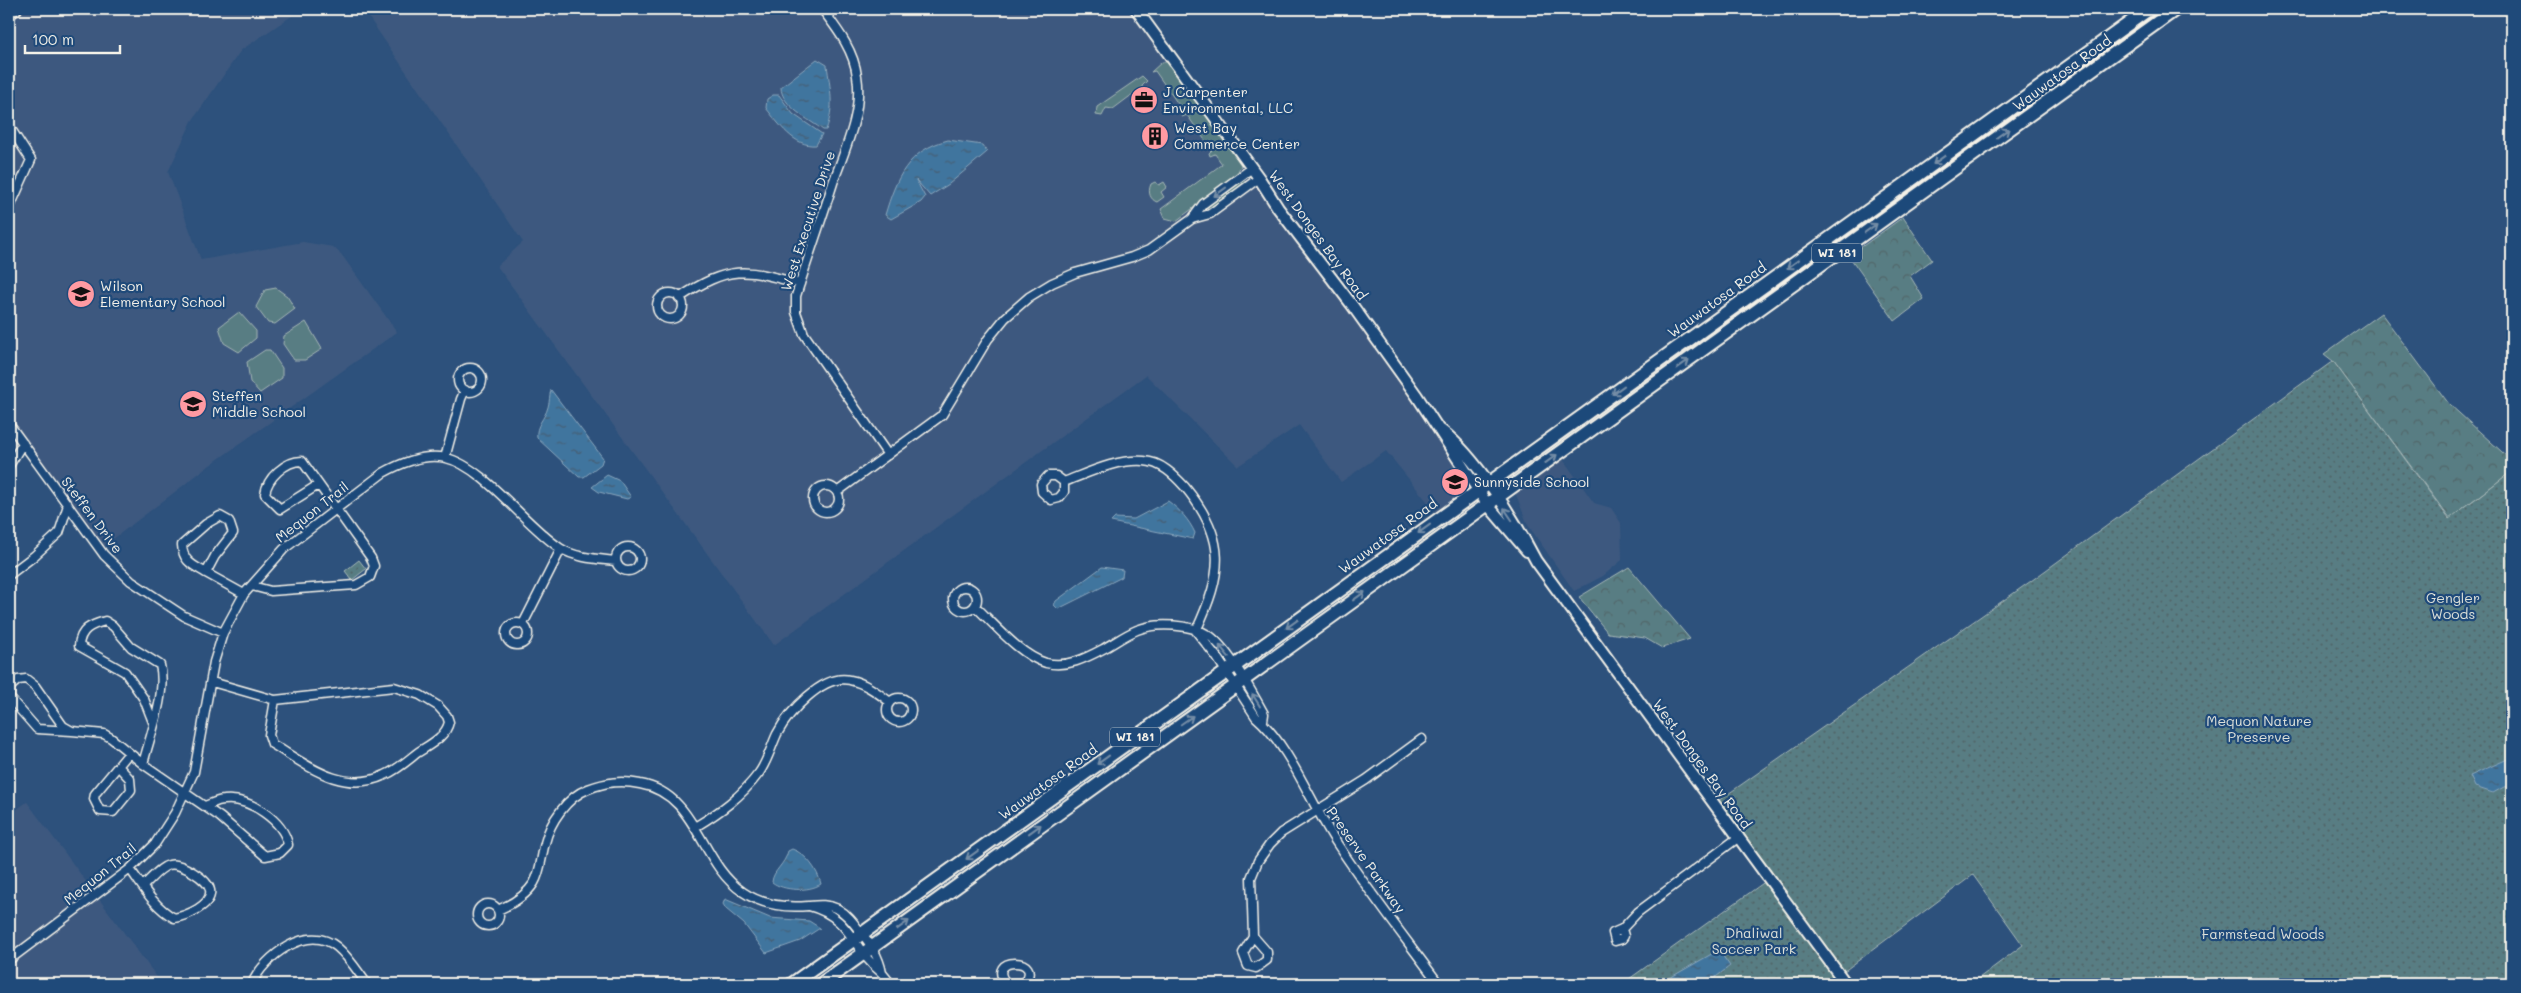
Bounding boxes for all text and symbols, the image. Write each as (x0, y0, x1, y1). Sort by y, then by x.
scale bar (25, 22, 120, 54)
text: 100 m (32, 29, 74, 49)
street label: Wauwatosa Road (2009, 30, 2115, 115)
place label: J Carpenter Environmental, LLC (1163, 82, 1293, 117)
office icon: J Carpenter Environmental, LLC (1129, 85, 1159, 115)
place label: West Bay Commerce Center (1174, 118, 1300, 153)
building icon: West Bay Commerce Center (1140, 121, 1170, 151)
one-way arrow (1996, 128, 2010, 138)
street label: West Executive Drive (776, 148, 839, 293)
one-way arrow (1933, 154, 1946, 165)
street label: West Donges Bay Road (1265, 166, 1372, 304)
one-way arrow (1213, 187, 1227, 197)
one-way arrow (1864, 223, 1878, 233)
road number: WI 181 (1812, 244, 1862, 262)
street label: Wauwatosa Road (1664, 257, 1770, 342)
one-way arrow (1787, 259, 1800, 270)
place label: Wilson Elementary School (100, 276, 226, 311)
school or university icon: Wilson Elementary School (66, 279, 96, 309)
one-way arrow (1676, 359, 1690, 369)
one-way arrow (1611, 385, 1625, 395)
place label: Steffen Middle School (212, 386, 306, 421)
school or university icon: Steffen Middle School (178, 389, 208, 419)
one-way arrow (1544, 454, 1558, 464)
school or university icon: Sunnyside School (1440, 467, 1470, 497)
street label: Steffen Drive (57, 472, 128, 557)
place label: Sunnyside School (1474, 472, 1590, 491)
street label: Mequon Trail (271, 477, 352, 546)
street label: Wauwatosa Road (1335, 493, 1441, 578)
one-way arrow (1503, 507, 1513, 521)
one-way arrow (1417, 524, 1431, 534)
park label: Gengler Woods (2426, 588, 2480, 623)
one-way arrow (1352, 591, 1366, 601)
one-way arrow (1285, 619, 1299, 629)
one-way arrow (1218, 644, 1230, 657)
one-way arrow (1251, 693, 1262, 707)
street label: West Donges Bay Road (1649, 695, 1756, 833)
park label: Mequon Nature Preserve (2206, 711, 2312, 746)
one-way arrow (1179, 715, 1193, 725)
road number: WI 181 (1110, 728, 1160, 746)
street label: Wauwatosa Road (995, 739, 1101, 824)
one-way arrow (1096, 755, 1110, 765)
street label: Preserve Parkway (1323, 803, 1410, 917)
one-way arrow (1028, 824, 1041, 835)
street label: Mequon Trail (59, 838, 140, 909)
one-way arrow (965, 850, 979, 860)
one-way arrow (896, 920, 910, 930)
park label: Dhaliwal Soccer Park (1712, 923, 1796, 958)
park label: Farmstead Woods (2201, 924, 2325, 943)

